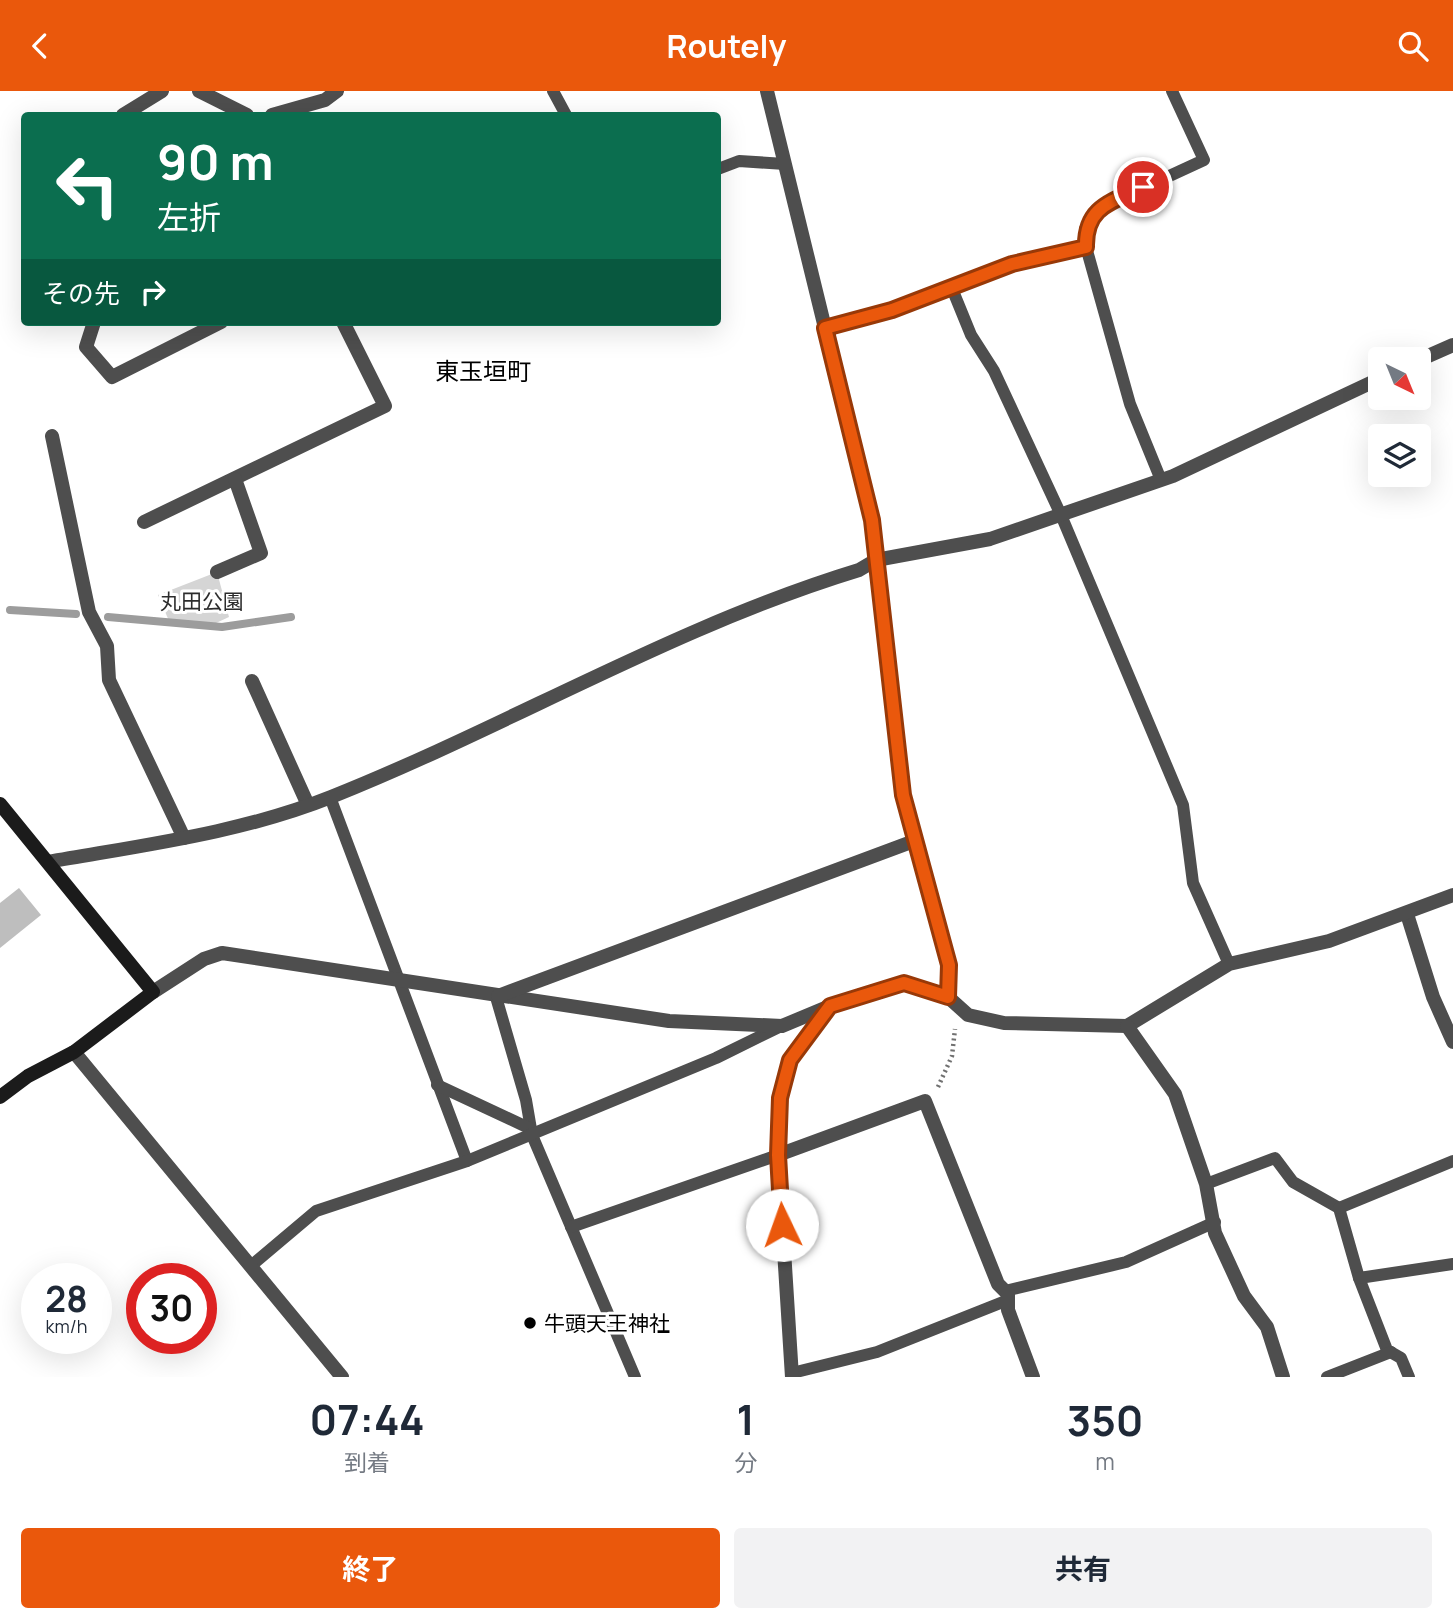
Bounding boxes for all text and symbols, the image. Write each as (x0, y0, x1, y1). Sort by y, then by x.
text: Routely (666, 24, 787, 68)
icon: back (21, 27, 59, 65)
icon: search (1394, 27, 1432, 65)
text: 90 m (157, 128, 274, 195)
icon: left (42, 140, 133, 231)
pin (1113, 157, 1173, 217)
icon: arrive (1124, 168, 1162, 206)
text: 左折 (157, 195, 221, 239)
icon: right (134, 273, 172, 311)
text: その先 (42, 275, 120, 311)
north arrow (1368, 347, 1432, 409)
map controls (1368, 347, 1431, 487)
district label: 東玉垣町 (435, 354, 531, 387)
button: layers (1368, 424, 1431, 487)
park label: 丸田公園 (160, 587, 244, 615)
position arrow (745, 1188, 819, 1262)
speed limit sign: 30 (126, 1263, 217, 1354)
text: 28 (45, 1275, 88, 1323)
place label: 牛頭天王神社 (544, 1309, 670, 1337)
text: km/h (46, 1314, 87, 1338)
marker: 牛頭天王神社 (522, 1315, 538, 1331)
text: 07:44 (310, 1390, 425, 1448)
text: 1 (736, 1390, 755, 1448)
text: 350 (1067, 1391, 1143, 1449)
text: m (1095, 1445, 1115, 1477)
text: 到着 (344, 1446, 390, 1478)
text: 分 (734, 1446, 757, 1478)
button: 終了 (21, 1528, 720, 1608)
button: 共有 (734, 1528, 1432, 1608)

